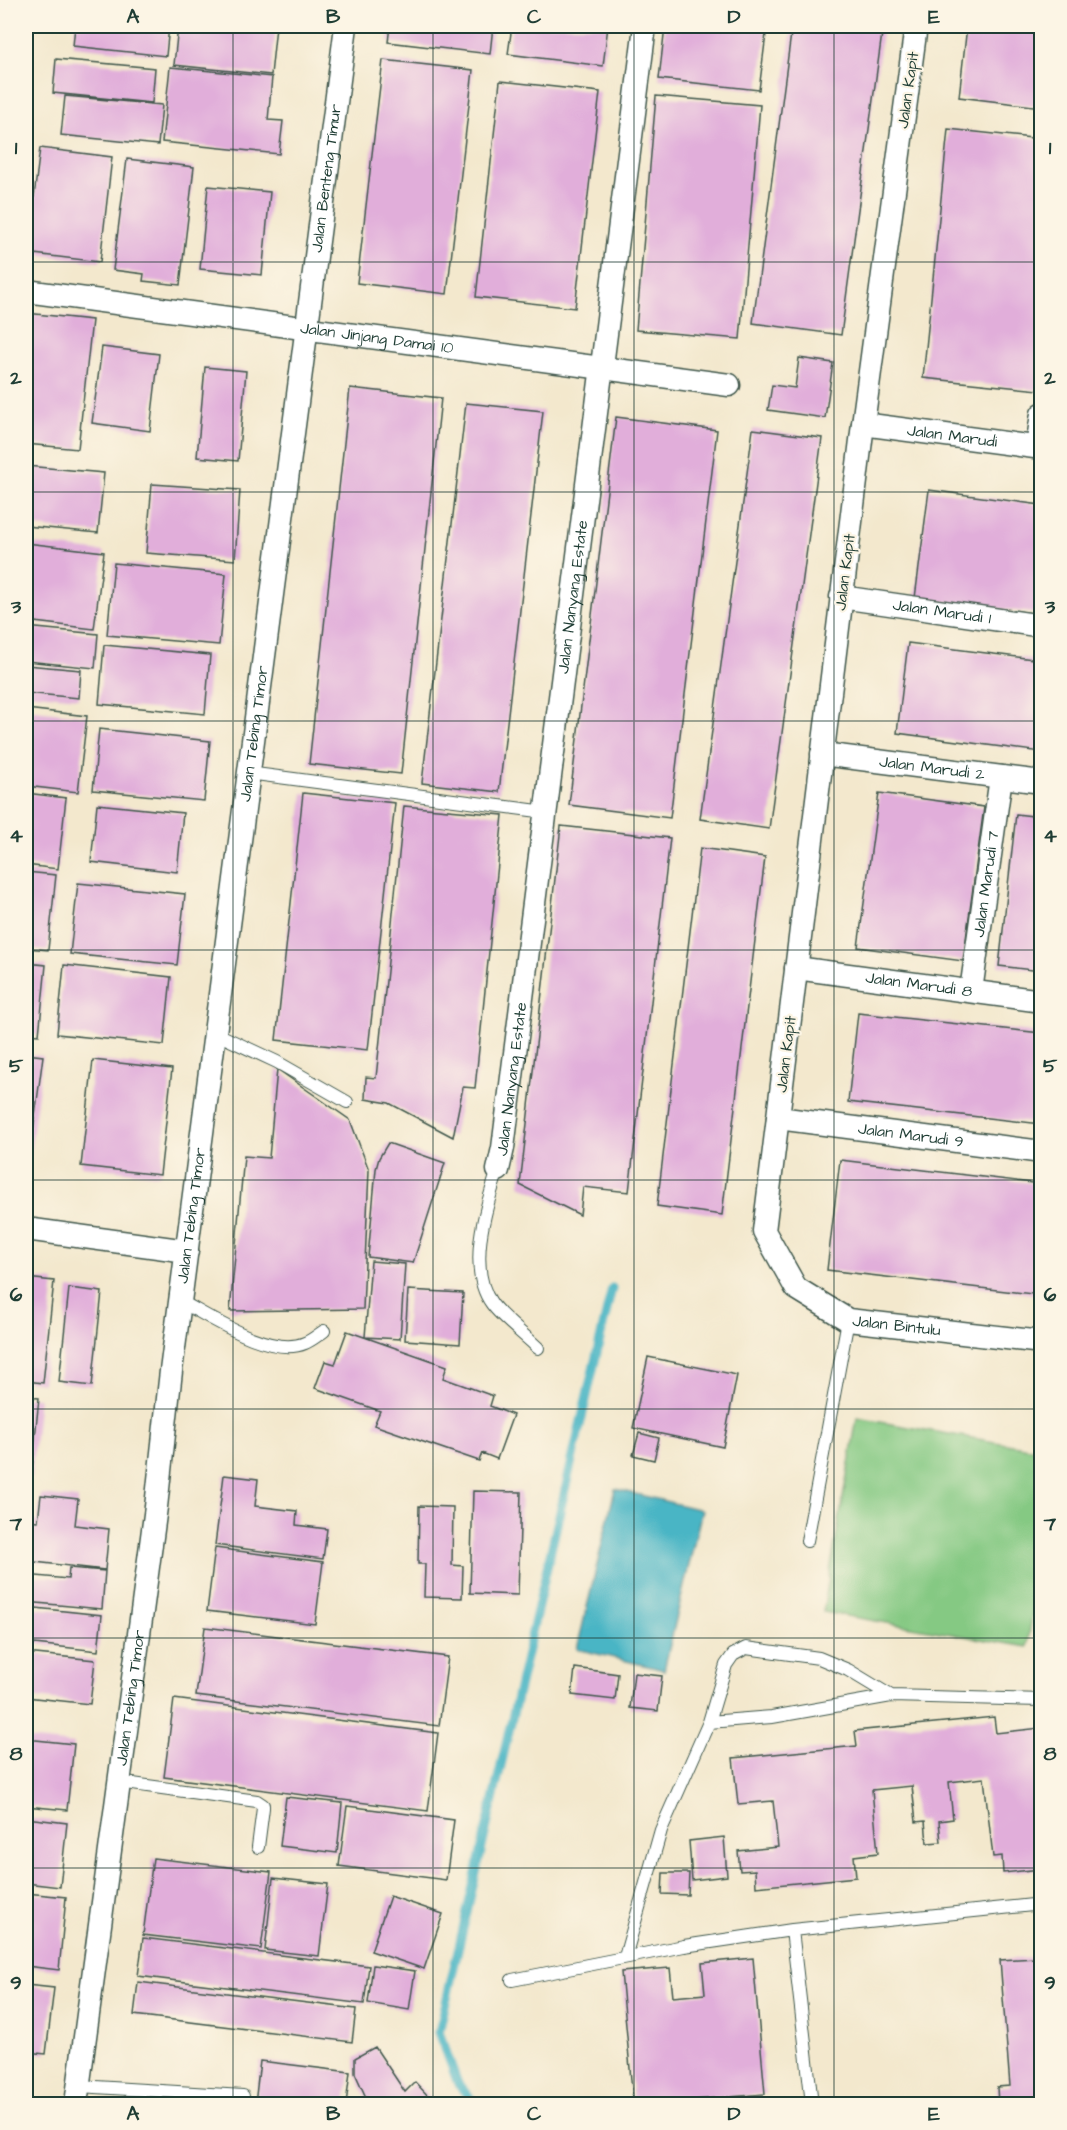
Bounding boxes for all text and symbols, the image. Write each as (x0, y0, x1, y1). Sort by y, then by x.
text: A (127, 3, 140, 31)
text: B (326, 3, 341, 31)
text: C (527, 3, 542, 31)
text: D (728, 3, 741, 31)
text: E (928, 3, 940, 31)
street label: Jalan Kapit (892, 50, 924, 130)
street label: Jalan Benteng Timur (306, 103, 347, 254)
text: 1 (15, 134, 18, 162)
text: 1 (1049, 134, 1052, 162)
street label: Jalan Jinjang Damai 10 (299, 317, 455, 359)
text: 2 (9, 364, 22, 392)
text: 2 (1043, 364, 1056, 392)
street label: Jalan Marudi (906, 419, 999, 453)
street label: Jalan Nanyang Estate (552, 519, 593, 675)
street label: Jalan Kapit (829, 532, 861, 612)
text: 3 (10, 593, 22, 621)
text: 3 (1044, 593, 1056, 621)
street label: Jalan Marudi 1 (891, 594, 993, 630)
street label: Jalan Tebing Timor (234, 664, 274, 803)
street label: Jalan Marudi 2 (878, 750, 986, 786)
text: 4 (9, 822, 23, 850)
text: 4 (1043, 822, 1057, 850)
street label: Jalan Marudi 7 (968, 829, 1004, 938)
street label: Jalan Marudi 8 (864, 966, 974, 1003)
street label: Jalan Nanyang Estate (491, 1001, 532, 1158)
street label: Jalan Kapit (770, 1014, 802, 1094)
text: 5 (9, 1052, 24, 1080)
text: 5 (1043, 1052, 1058, 1080)
street label: Jalan Marudi 9 (857, 1117, 965, 1153)
street label: Jalan Tebing Timor (171, 1146, 211, 1285)
text: 6 (10, 1281, 23, 1309)
text: 6 (1044, 1281, 1057, 1309)
street label: Jalan Bintulu (851, 1310, 942, 1341)
text: 7 (9, 1510, 23, 1538)
text: 7 (1043, 1510, 1057, 1538)
street label: Jalan Tebing Timor (110, 1628, 150, 1767)
text: 8 (10, 1740, 23, 1768)
text: 8 (1044, 1740, 1057, 1768)
text: 9 (10, 1969, 22, 1997)
text: 9 (1044, 1969, 1056, 1997)
text: A (127, 2100, 140, 2128)
text: B (326, 2100, 341, 2128)
text: C (527, 2100, 542, 2128)
text: D (728, 2100, 741, 2128)
text: E (928, 2100, 940, 2128)

